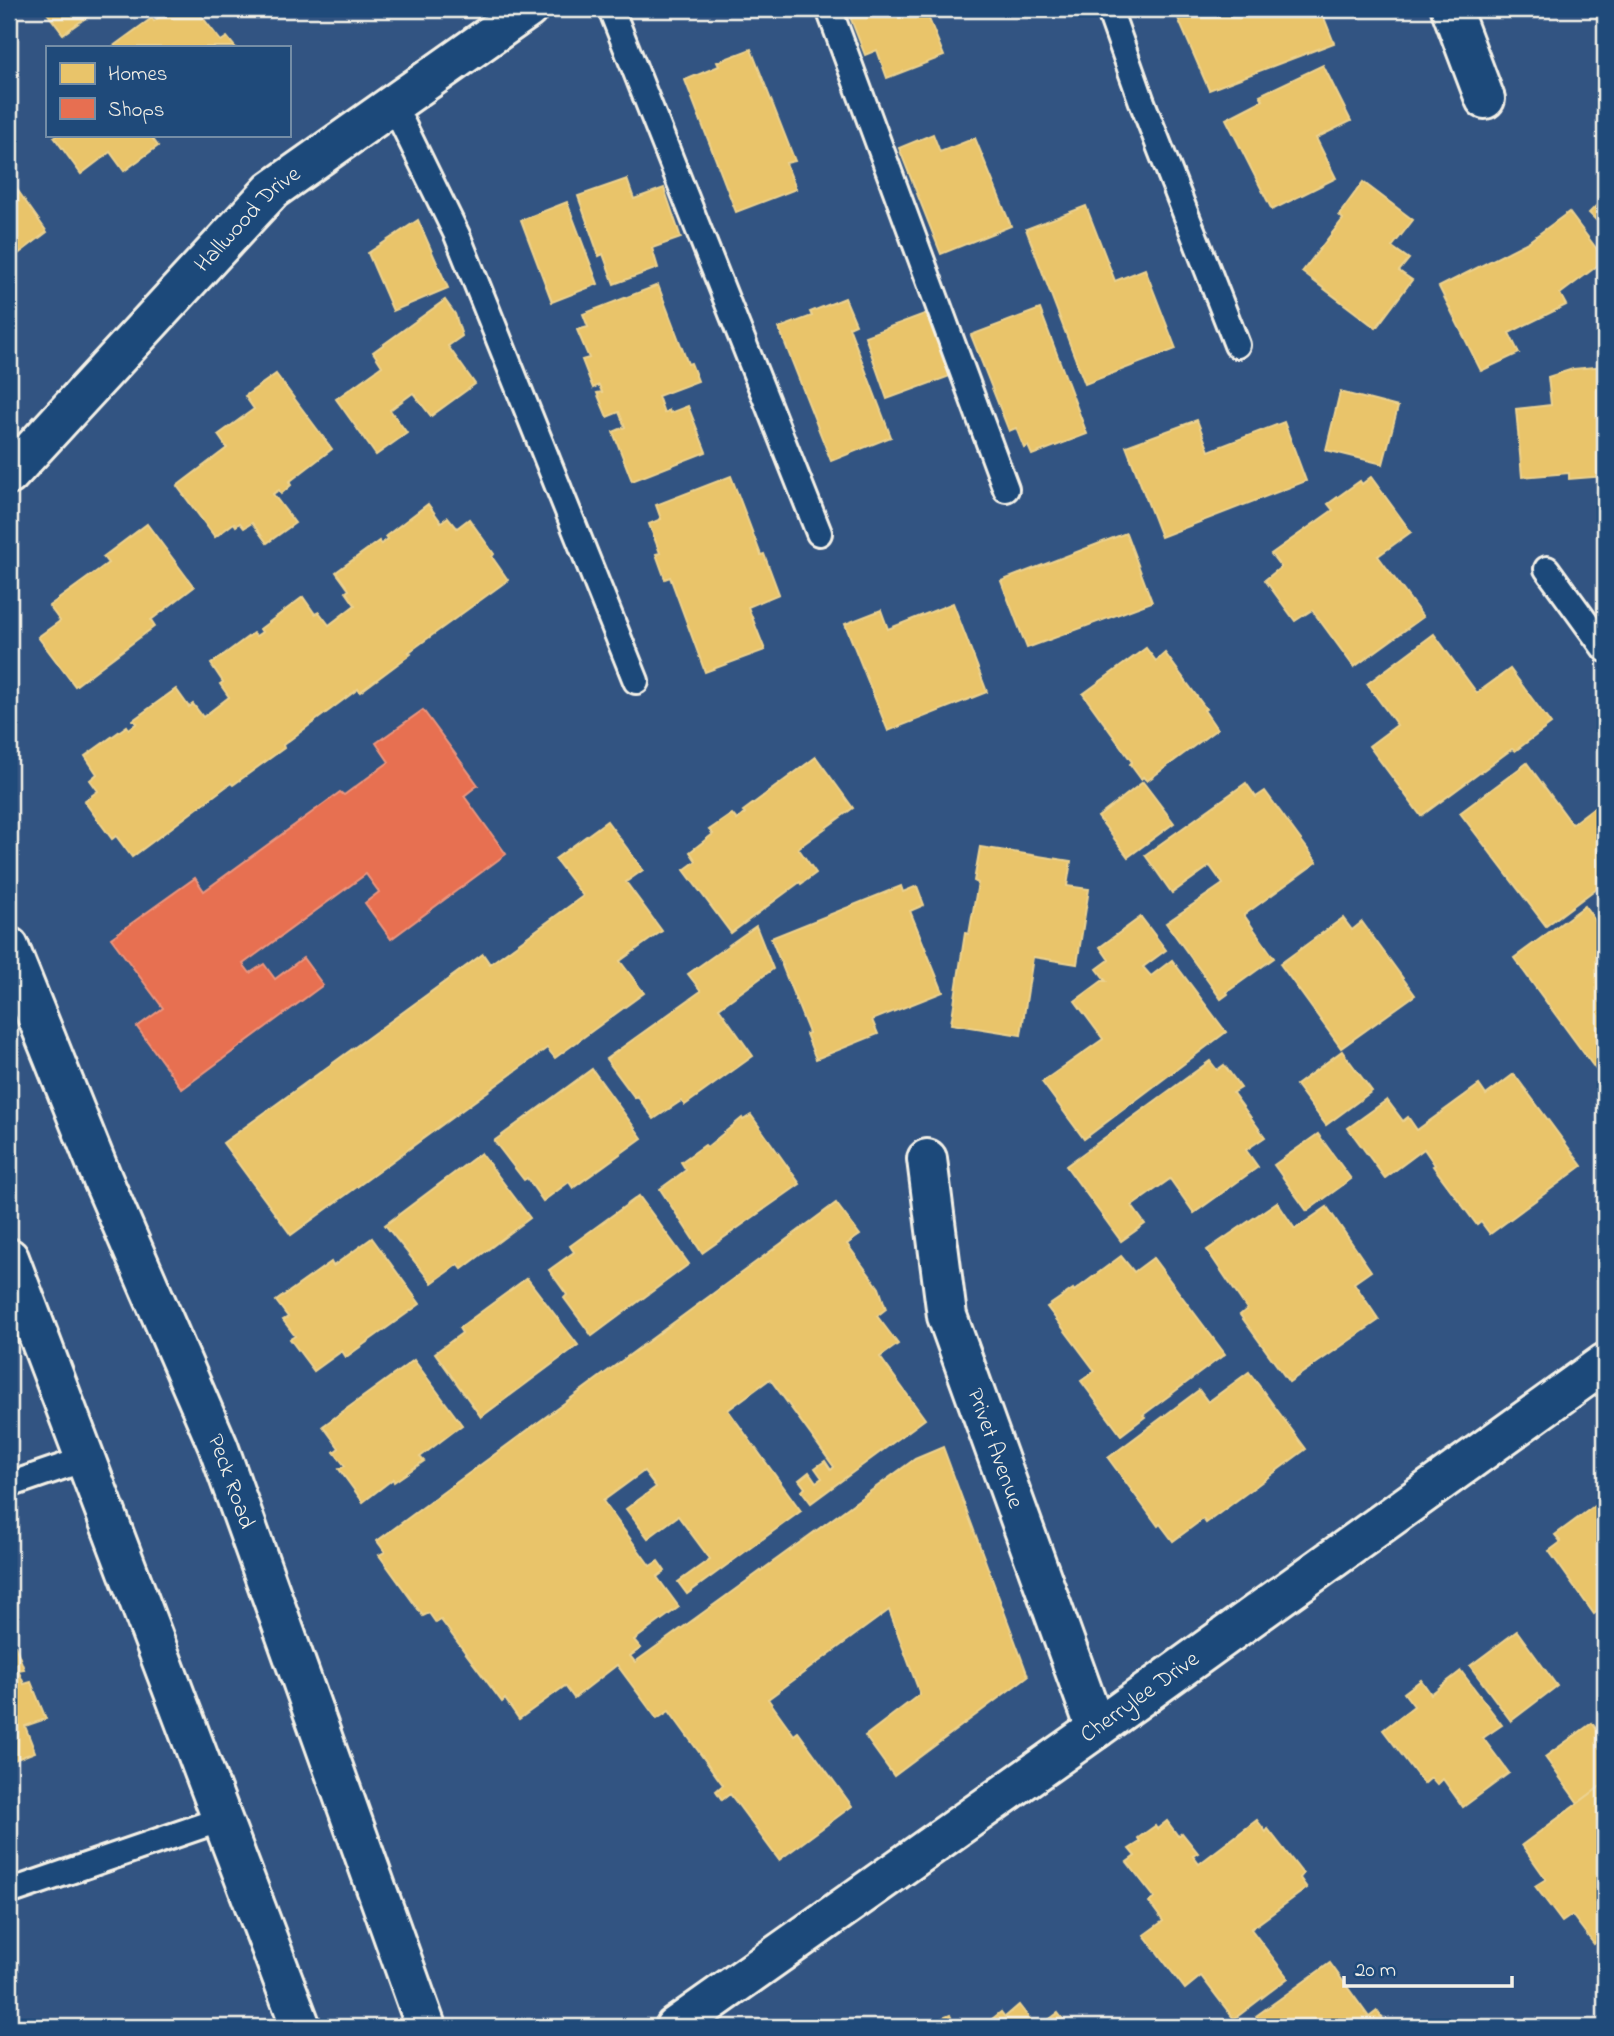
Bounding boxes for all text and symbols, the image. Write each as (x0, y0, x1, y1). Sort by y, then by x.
legend (46, 46, 290, 136)
text: Homes (108, 60, 168, 90)
text: Shops (108, 96, 165, 126)
street label: Hallwood Drive (187, 158, 308, 280)
street label: Privet Avenue (958, 1384, 1032, 1514)
street label: Peck Road (198, 1429, 263, 1534)
street label: Cherrylee Drive (1074, 1643, 1207, 1751)
scale bar (1344, 1945, 1512, 1989)
text: 20 m (1355, 1956, 1396, 1986)

